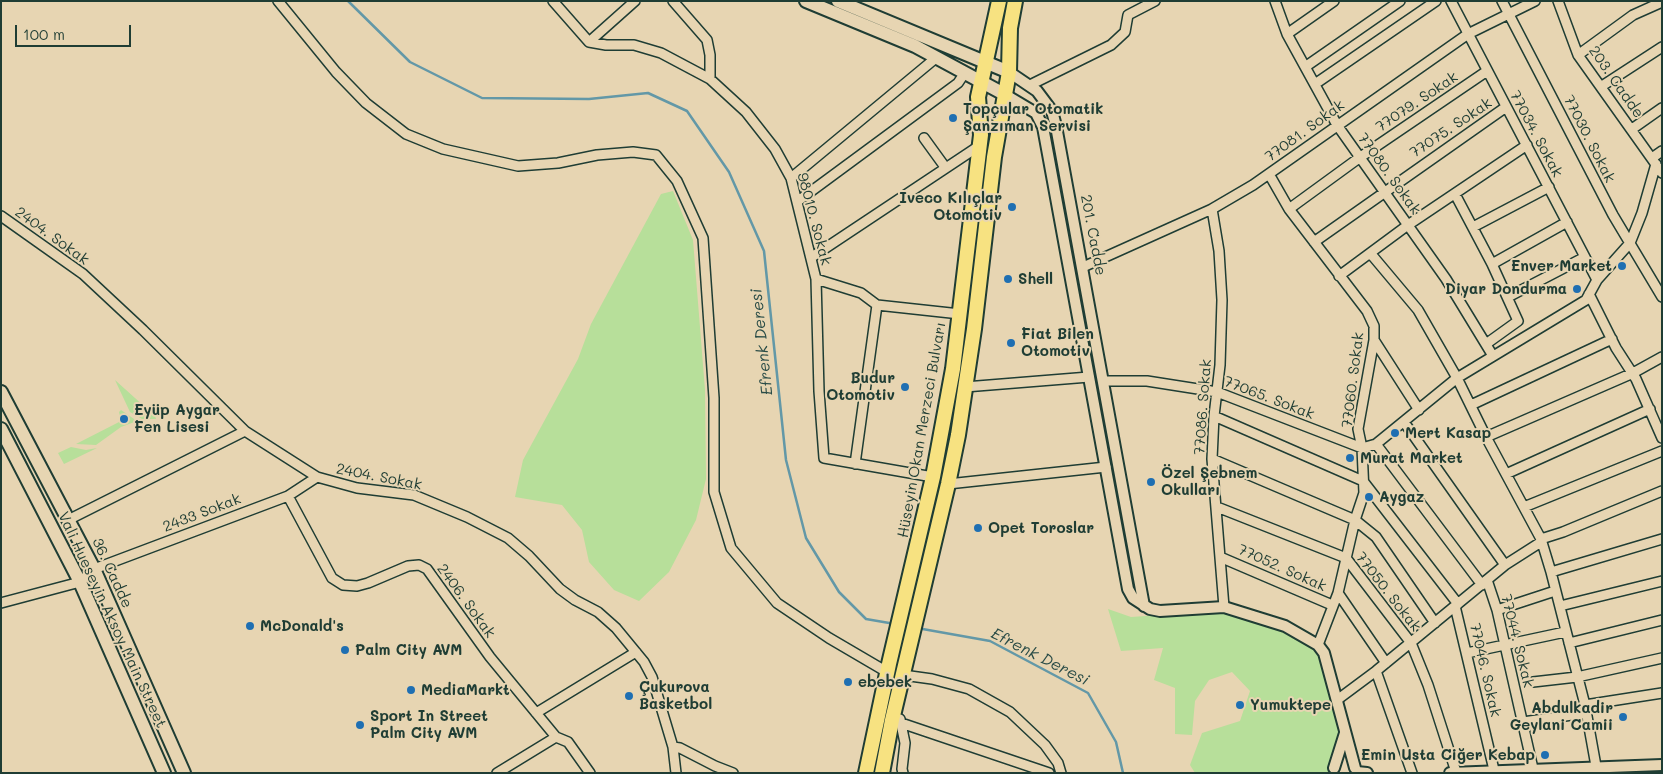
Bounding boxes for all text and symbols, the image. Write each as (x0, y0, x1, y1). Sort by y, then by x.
scale bar (18, 15, 134, 47)
text: 100 m (23, 24, 65, 44)
street label: 203. Cadde (1585, 42, 1647, 122)
street label: 77079. Sokak (1373, 68, 1461, 136)
street label: 77034. Sokak (1506, 88, 1566, 180)
street label: 77030. Sokak (1559, 92, 1619, 186)
street label: 77075. Sokak (1407, 94, 1495, 162)
street label: 77081. Sokak (1262, 96, 1348, 166)
place label: Topçular Otomatik Şanzıman Servisi (963, 100, 1103, 135)
marker: Topçular Otomatik Şanzıman Servisi (947, 112, 959, 124)
street label: 77080. Sokak (1353, 130, 1425, 218)
street label: 98010. Sokak (793, 171, 835, 267)
place label: Iveco Kılıçlar Otomotiv (899, 189, 1002, 224)
street label: 201. Cadde (1076, 193, 1110, 277)
marker: Iveco Kılıçlar Otomotiv (1006, 201, 1018, 213)
street label: 2404. Sokak (11, 203, 93, 269)
place label: Enver Market (1511, 257, 1612, 275)
marker: Enver Market (1616, 260, 1628, 272)
place label: Shell (1018, 270, 1053, 288)
marker: Shell (1002, 273, 1014, 285)
place label: Diyar Dondurma (1445, 280, 1567, 298)
marker: Diyar Dondurma (1571, 283, 1583, 295)
water label: Efrenk Deresi (747, 288, 777, 396)
street label: Hüseyin Okan Merzeci Bulvarı (894, 321, 950, 539)
place label: Fiat Bilen Otomotiv (1021, 325, 1094, 360)
street label: 77060. Sokak (1338, 331, 1368, 429)
marker: Fiat Bilen Otomotiv (1005, 337, 1017, 349)
street label: 77086. Sokak (1191, 359, 1215, 455)
place label: Budur Otomotiv (826, 369, 895, 404)
street label: 77065. Sokak (1221, 372, 1317, 424)
marker: Budur Otomotiv (899, 381, 911, 393)
place label: Eyüp Aygar Fen Lisesi (134, 401, 220, 436)
marker: Eyüp Aygar Fen Lisesi (118, 413, 130, 425)
place label: Mert Kasap (1405, 424, 1491, 442)
marker: Mert Kasap (1389, 427, 1401, 439)
place label: Murat Market (1360, 449, 1463, 467)
marker: Murat Market (1344, 452, 1356, 464)
street label: 2404. Sokak (335, 460, 423, 494)
place label: Özel Şebnem Okulları (1161, 464, 1257, 499)
marker: Özel Şebnem Okulları (1145, 476, 1157, 488)
place label: Aygaz (1379, 488, 1424, 506)
street label: 2433 Sokak (160, 490, 244, 536)
marker: Aygaz (1363, 491, 1375, 503)
street label: Vali Hueseyin Aksoy Main Street (54, 509, 170, 731)
place label: Opet Toroslar (988, 519, 1094, 537)
marker: Opet Toroslar (972, 522, 984, 534)
street label: 36. Cadde (88, 535, 136, 611)
street label: 77052. Sokak (1235, 540, 1329, 596)
street label: 77050. Sokak (1351, 549, 1425, 635)
street label: 2406. Sokak (433, 560, 499, 642)
street label: 77044. Sokak (1497, 593, 1537, 689)
place label: McDonald's (260, 617, 344, 635)
marker: McDonald's (244, 620, 256, 632)
street label: 77046. Sokak (1465, 621, 1505, 719)
water label: Efrenk Deresi (988, 624, 1092, 690)
place label: Palm City AVM (355, 641, 462, 659)
marker: Palm City AVM (339, 644, 351, 656)
place label: ebebek (858, 673, 912, 691)
marker: ebebek (842, 676, 854, 688)
place label: Çukurova Basketbol (639, 678, 712, 713)
place label: MediaMarkt (421, 681, 510, 699)
marker: MediaMarkt (405, 684, 417, 696)
marker: Çukurova Basketbol (623, 690, 635, 702)
place label: Yumuktepe (1250, 696, 1331, 714)
marker: Yumuktepe (1234, 699, 1246, 711)
place label: Abdulkadir Geylani Camii (1510, 699, 1613, 734)
place label: Sport In Street Palm City AVM (370, 707, 488, 742)
marker: Abdulkadir Geylani Camii (1617, 711, 1629, 723)
marker: Sport In Street Palm City AVM (354, 719, 366, 731)
place label: Emin Usta Ciğer Kebap (1361, 746, 1535, 764)
marker: Emin Usta Ciğer Kebap (1539, 749, 1551, 761)

